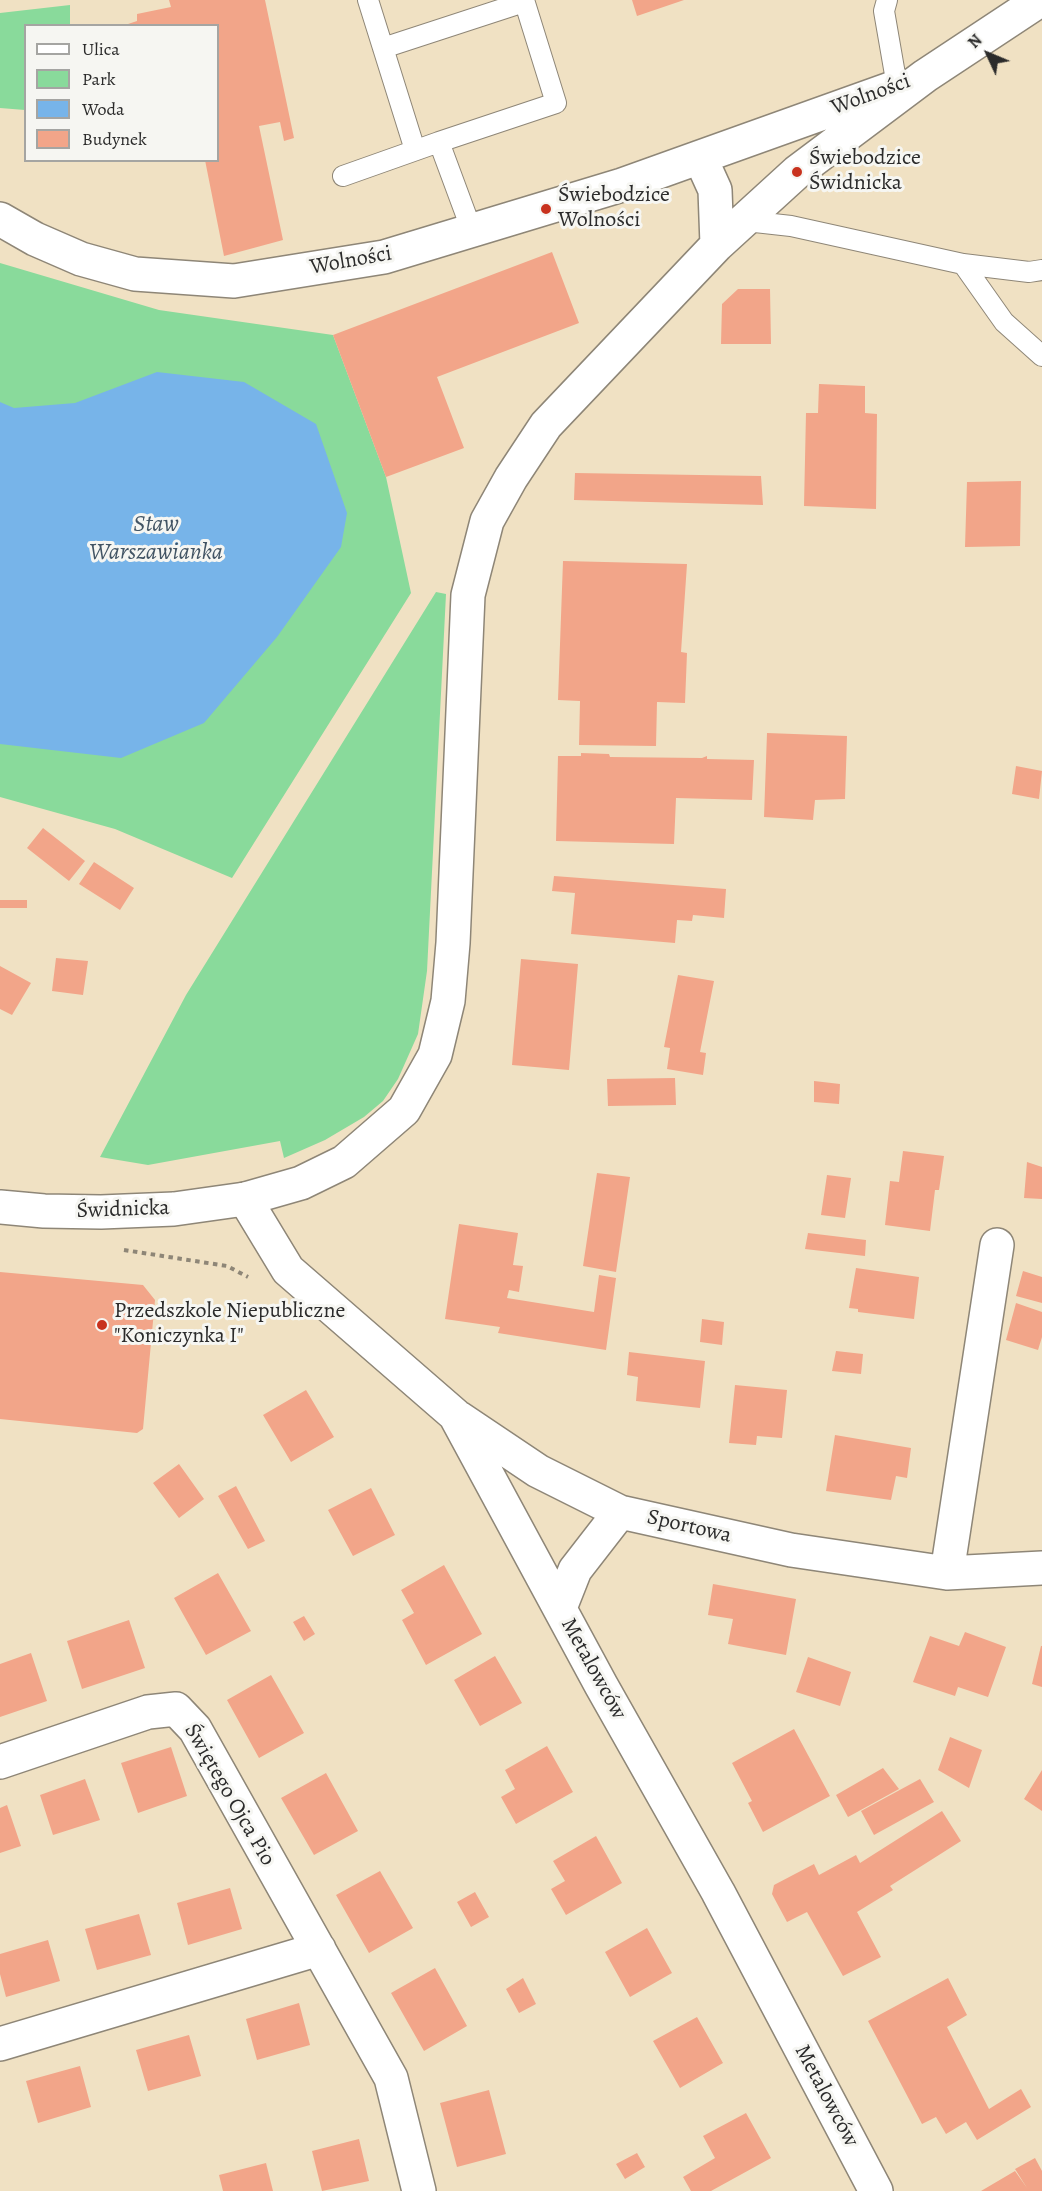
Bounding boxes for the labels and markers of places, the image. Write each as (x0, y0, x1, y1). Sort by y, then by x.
place label: Świebodzice Świdnicka (809, 146, 921, 198)
marker: Świebodzice Świdnicka (790, 165, 804, 179)
place label: Świebodzice Wolności (558, 183, 670, 234)
marker: Świebodzice Wolności (539, 202, 553, 216)
place label: Przedszkole Niepubliczne "Koniczynka I" (114, 1299, 345, 1350)
marker: Przedszkole Niepubliczne "Koniczynka I" (95, 1318, 109, 1332)

